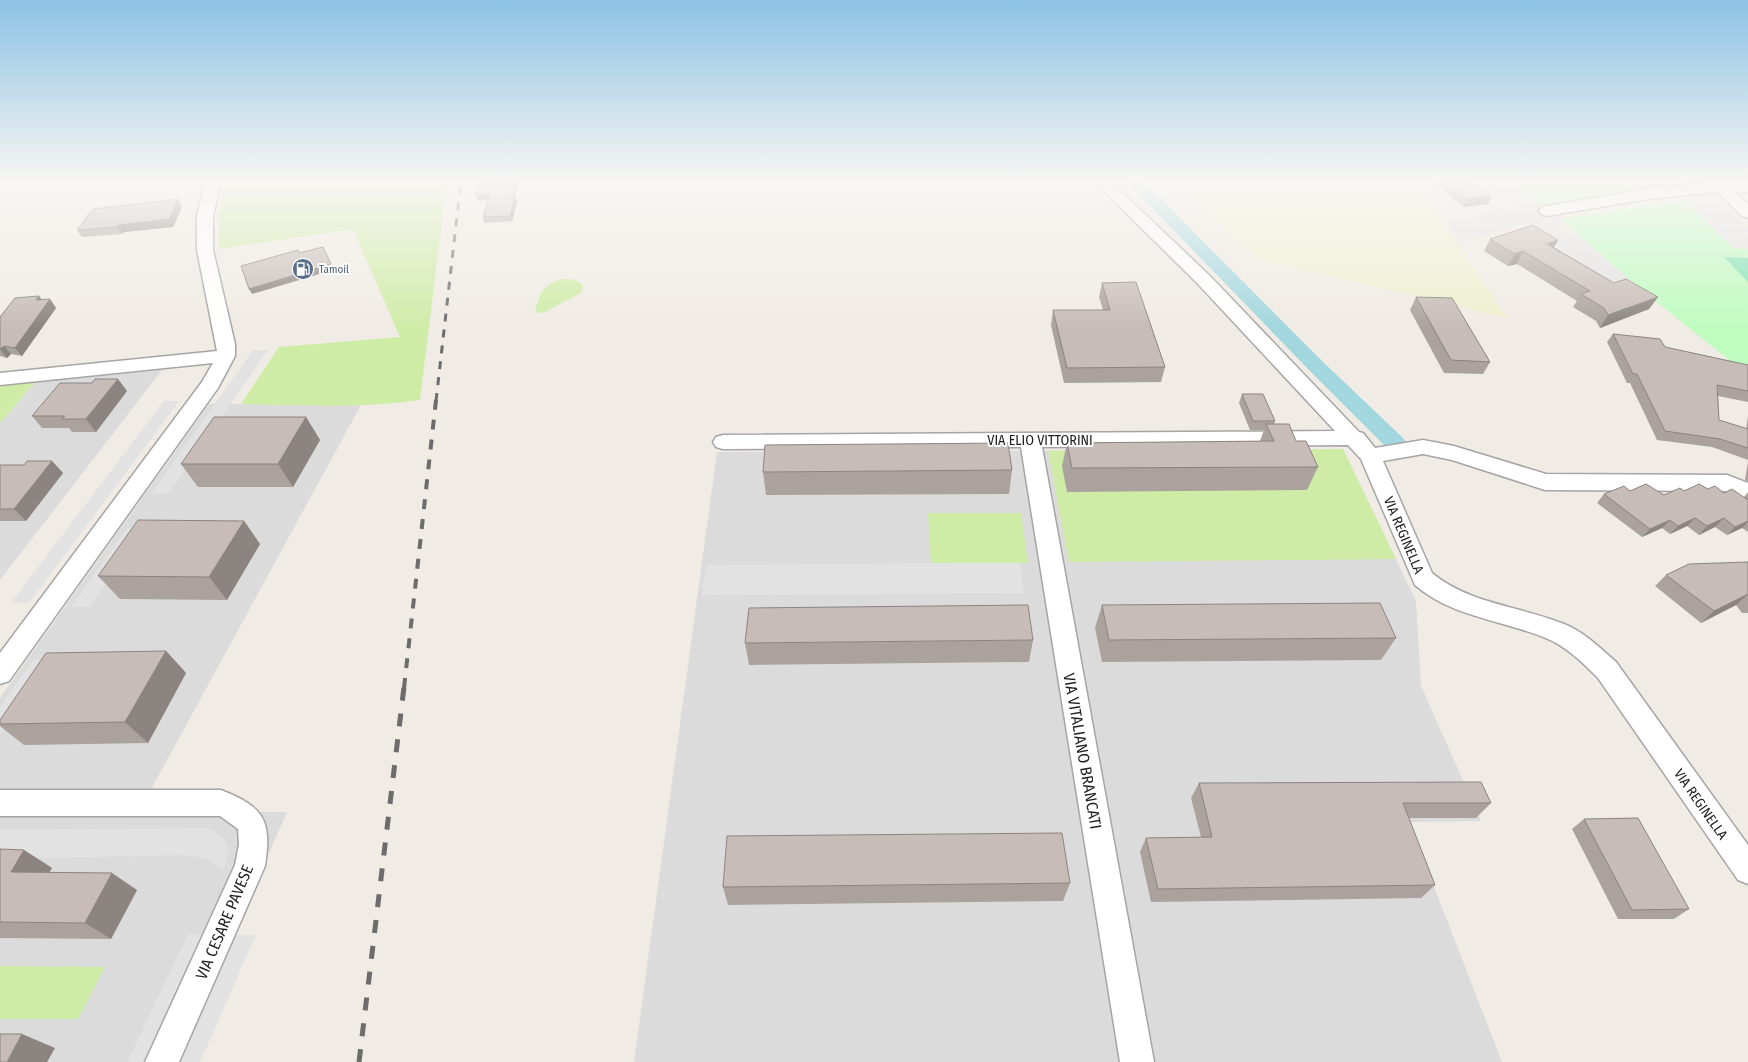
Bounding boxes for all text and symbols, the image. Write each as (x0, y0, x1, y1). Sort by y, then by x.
fuel station icon: Tamoil (291, 257, 315, 281)
place label: Tamoil (319, 263, 349, 276)
street label: VIA ELIO VITTORINI (987, 432, 1093, 449)
street label: VIA REGINELLA (1380, 494, 1428, 577)
street label: VIA VITALIANO BRANCATI (1059, 672, 1106, 831)
street label: VIA REGINELLA (1670, 766, 1731, 843)
street label: VIA CESARE PAVESE (192, 862, 257, 982)

